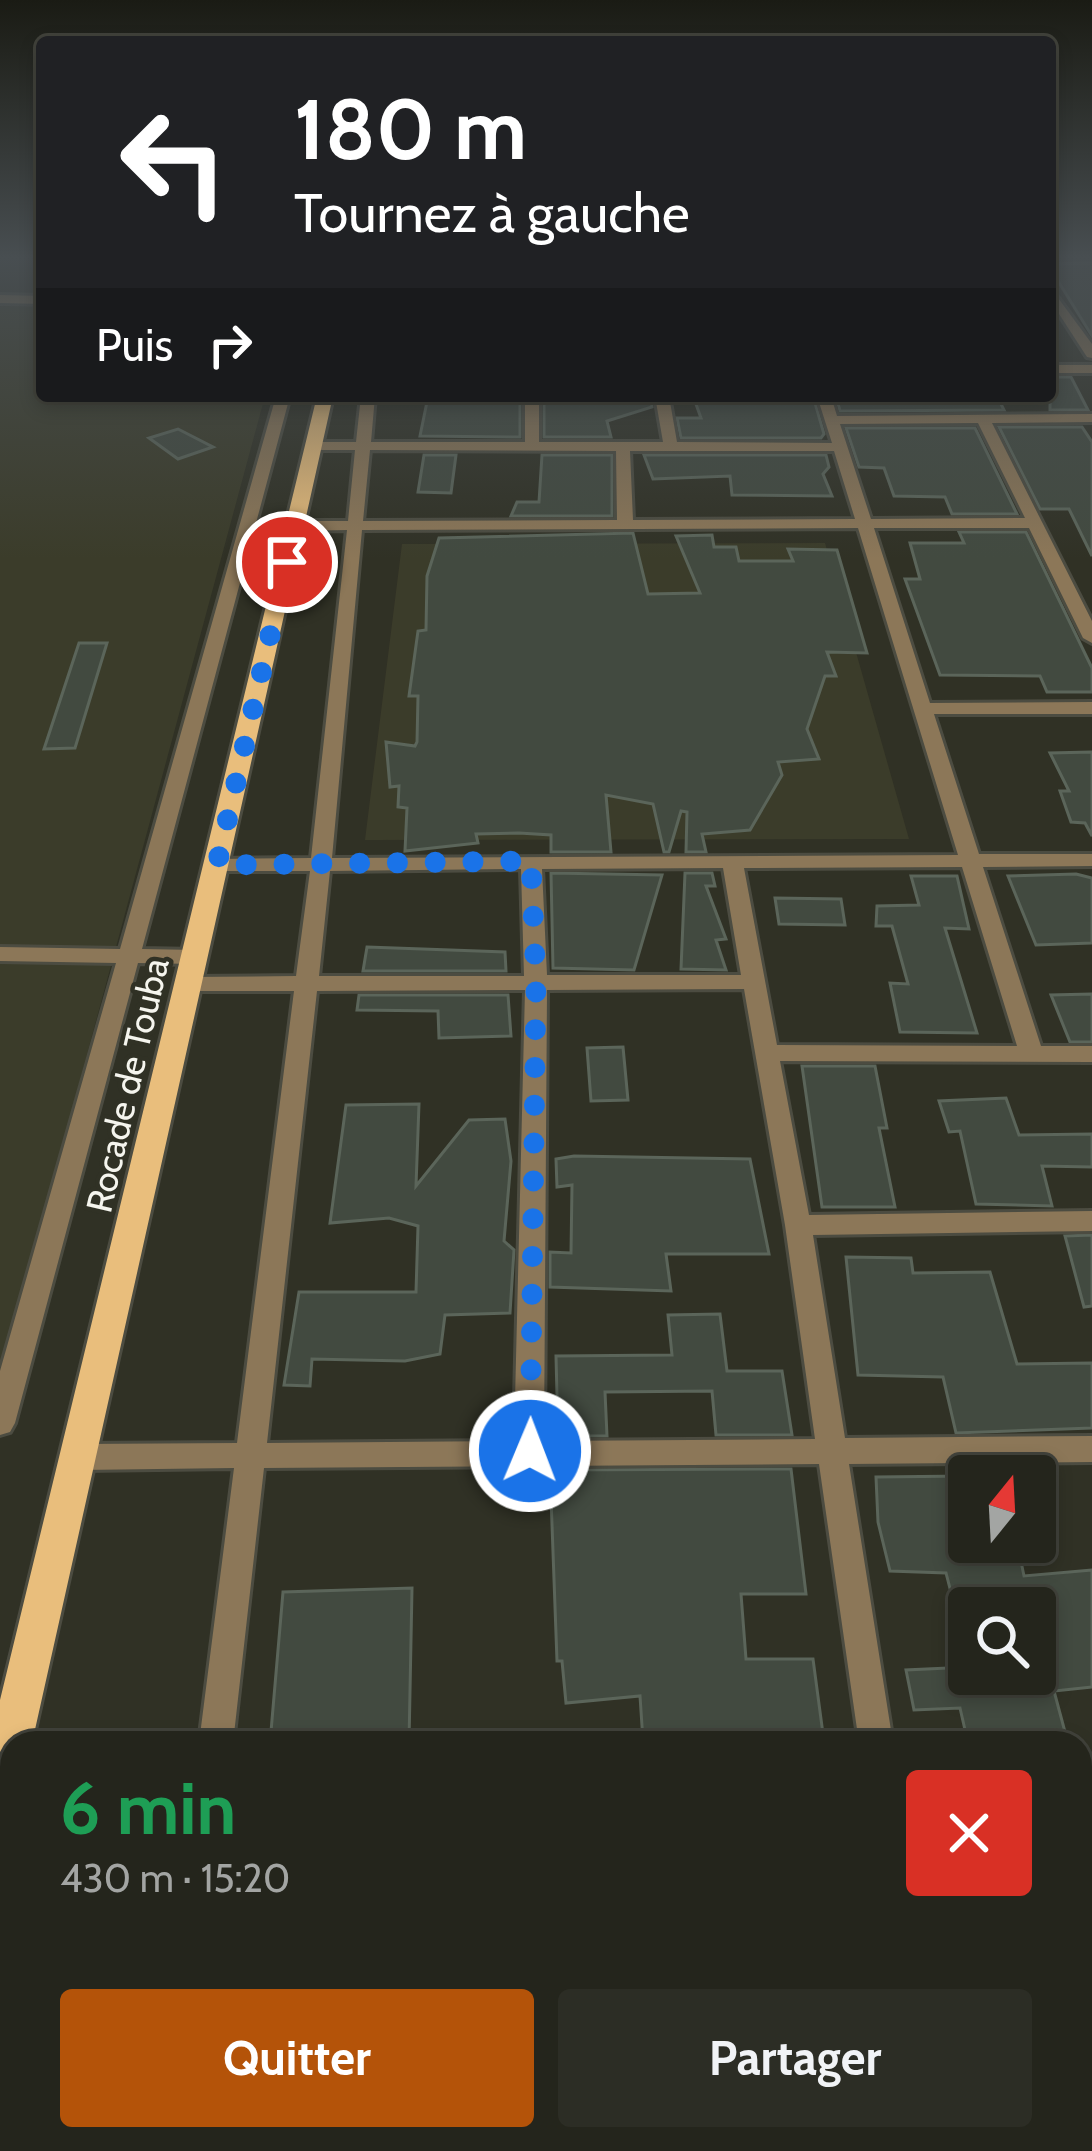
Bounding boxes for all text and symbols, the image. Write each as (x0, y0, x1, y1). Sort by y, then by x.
text: 180 m (294, 78, 527, 180)
icon: left (96, 84, 252, 240)
text: Tournez à gauche (294, 180, 690, 246)
icon: right (197, 312, 263, 378)
text: Puis (96, 318, 173, 372)
pin (236, 511, 338, 613)
icon: arrive (254, 529, 320, 595)
street label: Rocade de Touba (76, 954, 178, 1216)
position arrow (467, 1388, 593, 1514)
north arrow (948, 1455, 1056, 1563)
map controls (948, 1455, 1056, 1695)
button: search (948, 1587, 1056, 1695)
text: 6 min (60, 1765, 236, 1852)
button: close (906, 1770, 1032, 1896)
text: 430 m · 15:20 (60, 1854, 290, 1902)
button: Quitter (60, 1989, 534, 2127)
button: Partager (558, 1989, 1032, 2127)

